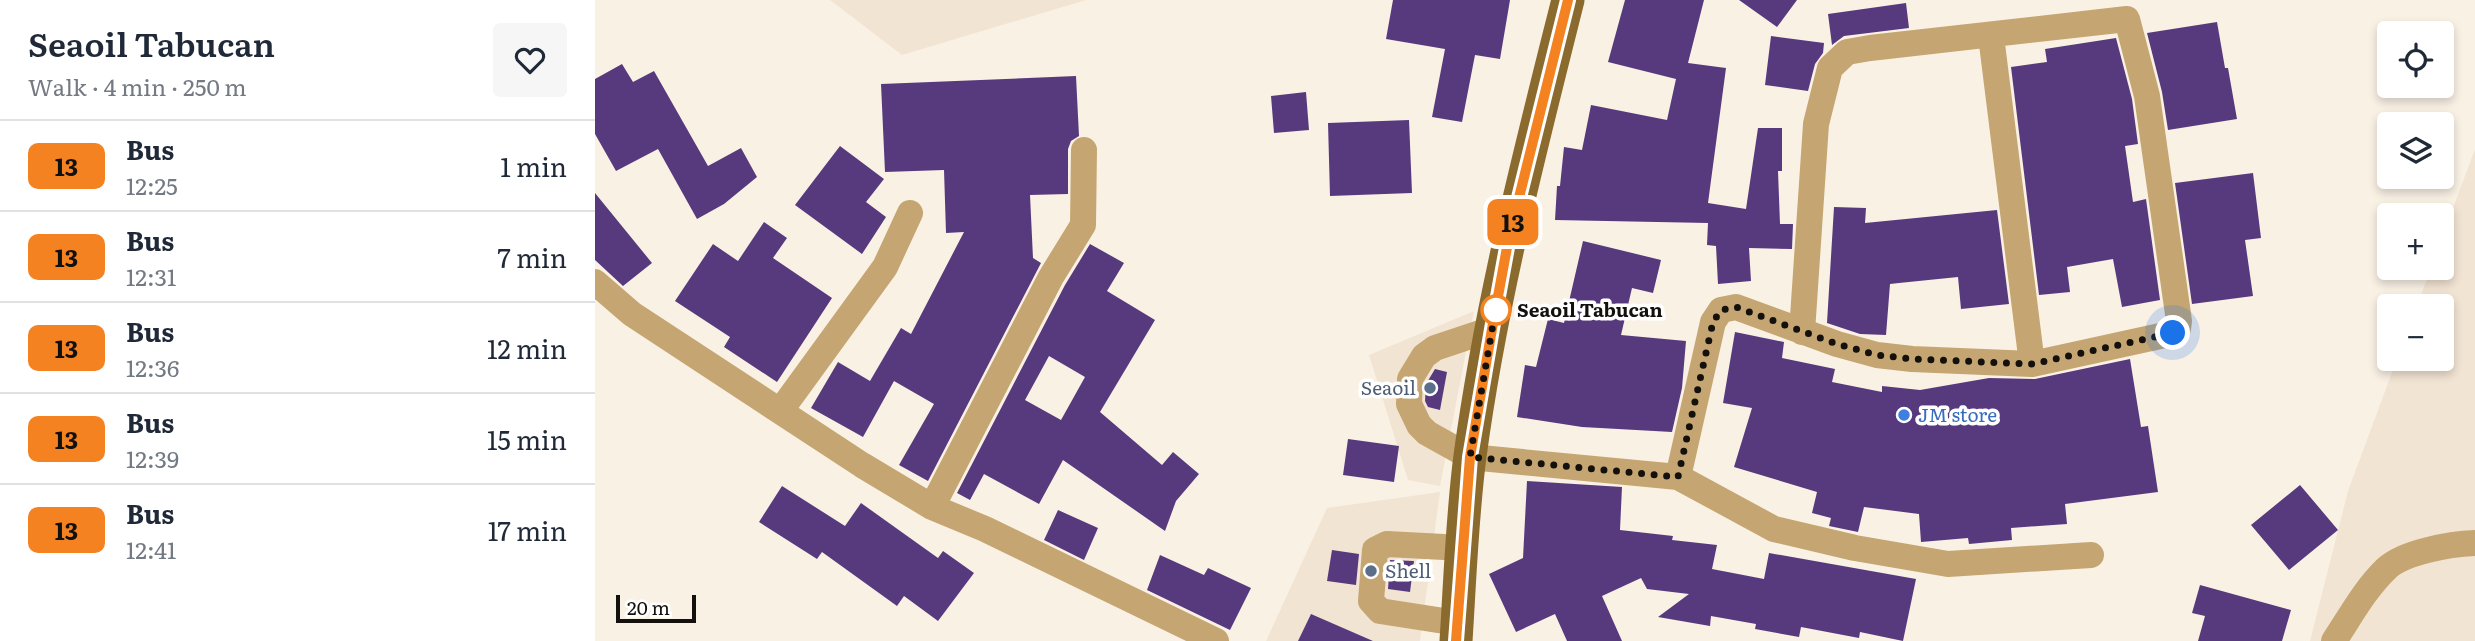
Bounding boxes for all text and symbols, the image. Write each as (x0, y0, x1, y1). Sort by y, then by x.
text: Seaoil Tabucan (28, 18, 275, 67)
map controls (2377, 21, 2454, 371)
button: locate (2377, 21, 2454, 98)
button: heart (493, 23, 567, 97)
text: Walk · 4 min · 250 m (28, 69, 247, 103)
button: layers (2377, 112, 2454, 189)
text: Bus (126, 129, 174, 168)
text: 1 min (500, 146, 567, 185)
text: 13 (55, 148, 78, 183)
text: 12:25 (126, 168, 178, 202)
line badge: 13 (1481, 199, 1545, 245)
button: + (2377, 203, 2454, 280)
text: 13 (1501, 204, 1525, 239)
text: Bus (126, 220, 174, 259)
text: 7 min (498, 237, 567, 276)
text: 13 (55, 239, 78, 274)
text: 12:31 (126, 259, 176, 293)
button: − (2377, 294, 2454, 371)
marker: Seaoil Tabucan (1481, 295, 1511, 325)
place label: Seaoil Tabucan (1517, 295, 1663, 323)
text: Bus (126, 311, 174, 350)
your location (2155, 315, 2190, 350)
text: 12 min (487, 328, 567, 367)
text: 13 (55, 330, 78, 365)
text: 12:36 (126, 350, 179, 384)
place label: Seaoil (1361, 373, 1416, 401)
marker: Seaoil (1422, 380, 1438, 396)
place label: JM store (1918, 400, 1997, 428)
text: Bus (126, 402, 174, 441)
marker: JM store (1896, 407, 1912, 423)
text: 15 min (487, 419, 567, 458)
text: 13 (55, 421, 78, 456)
text: 12:39 (126, 441, 179, 475)
text: Bus (126, 493, 174, 532)
text: 17 min (488, 510, 567, 549)
text: 13 (55, 512, 78, 547)
text: 12:41 (126, 532, 176, 566)
place label: Shell (1385, 556, 1431, 584)
marker: Shell (1363, 563, 1379, 579)
scale bar (616, 592, 697, 624)
text: 20 m (627, 593, 670, 621)

